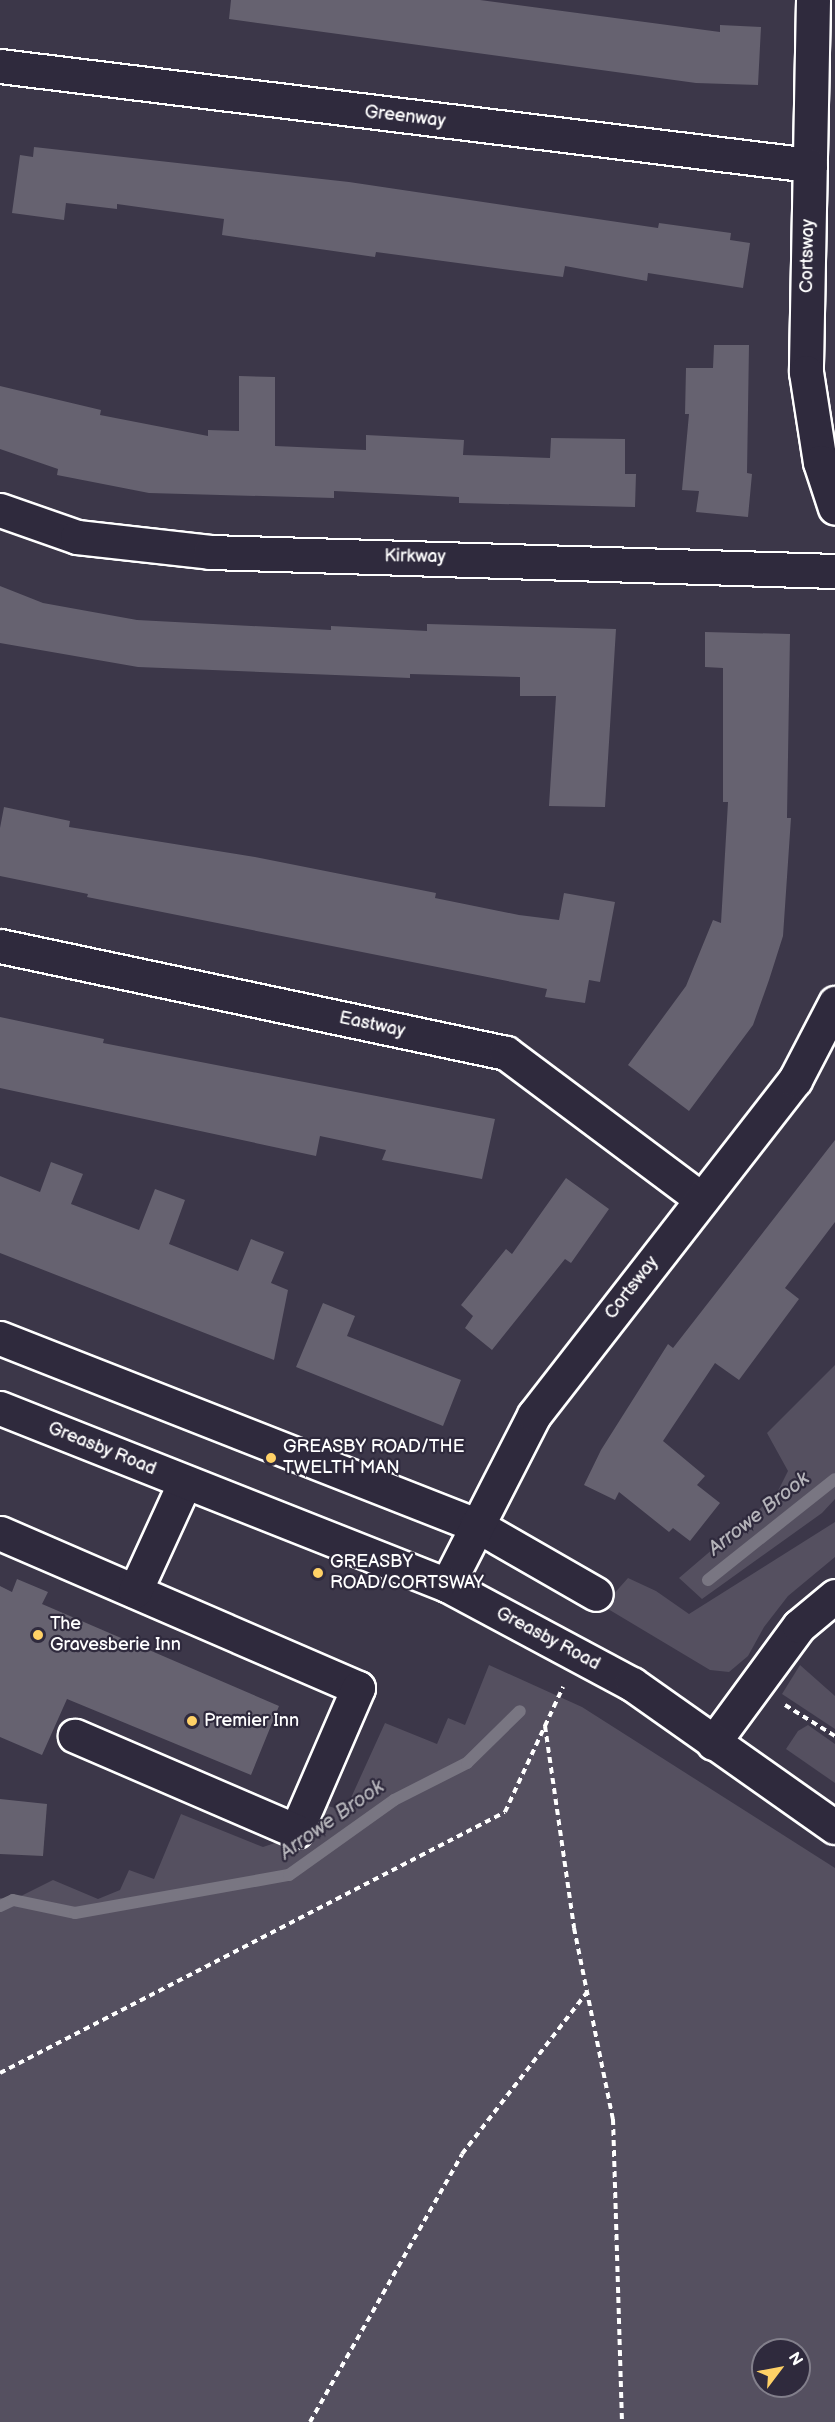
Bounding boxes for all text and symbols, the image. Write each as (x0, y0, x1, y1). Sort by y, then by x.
street label: Greenway (363, 101, 447, 133)
street label: Cortsway (797, 219, 819, 293)
street label: Kirkway (384, 546, 446, 568)
street label: Eastway (337, 1007, 407, 1043)
street label: Cortsway (601, 1252, 663, 1324)
street label: Greasby Road (44, 1417, 160, 1481)
place label: GREASBY ROAD/THE TWELTH MAN (283, 1437, 465, 1480)
marker: GREASBY ROAD/THE TWELTH MAN (264, 1451, 278, 1465)
water label: Arrowe Brook (703, 1467, 815, 1561)
place label: GREASBY ROAD/CORTSWAY (330, 1552, 484, 1594)
marker: GREASBY ROAD/CORTSWAY (311, 1566, 325, 1580)
street label: Greasby Road (492, 1602, 604, 1676)
place label: The Gravesberie Inn (50, 1614, 181, 1656)
marker: The Gravesberie Inn (31, 1628, 45, 1642)
place label: Premier Inn (204, 1710, 299, 1732)
marker: Premier Inn (185, 1714, 199, 1728)
water label: Arrowe Brook (275, 1775, 389, 1865)
north arrow (751, 2338, 811, 2398)
text: N (784, 2349, 806, 2369)

